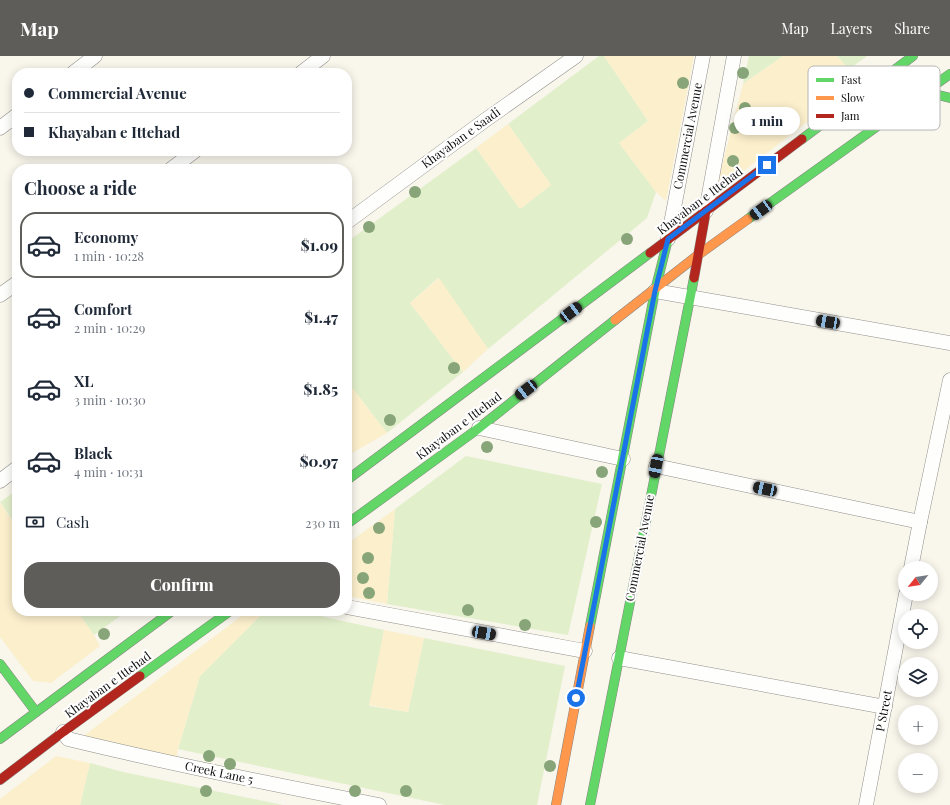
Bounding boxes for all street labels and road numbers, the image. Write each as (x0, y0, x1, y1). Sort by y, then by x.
street label: Commercial Avenue (669, 81, 705, 190)
street label: Khayaban e Saadi (418, 103, 503, 171)
street label: Khayaban e Ittehad (654, 163, 745, 238)
street label: Khayaban e Ittehad (413, 388, 504, 463)
street label: Commercial Avenue (621, 493, 657, 602)
street label: Khayaban e Ittehad (61, 647, 154, 721)
street label: P Street (871, 688, 895, 733)
street label: Creek Lane 5 (184, 757, 255, 787)

